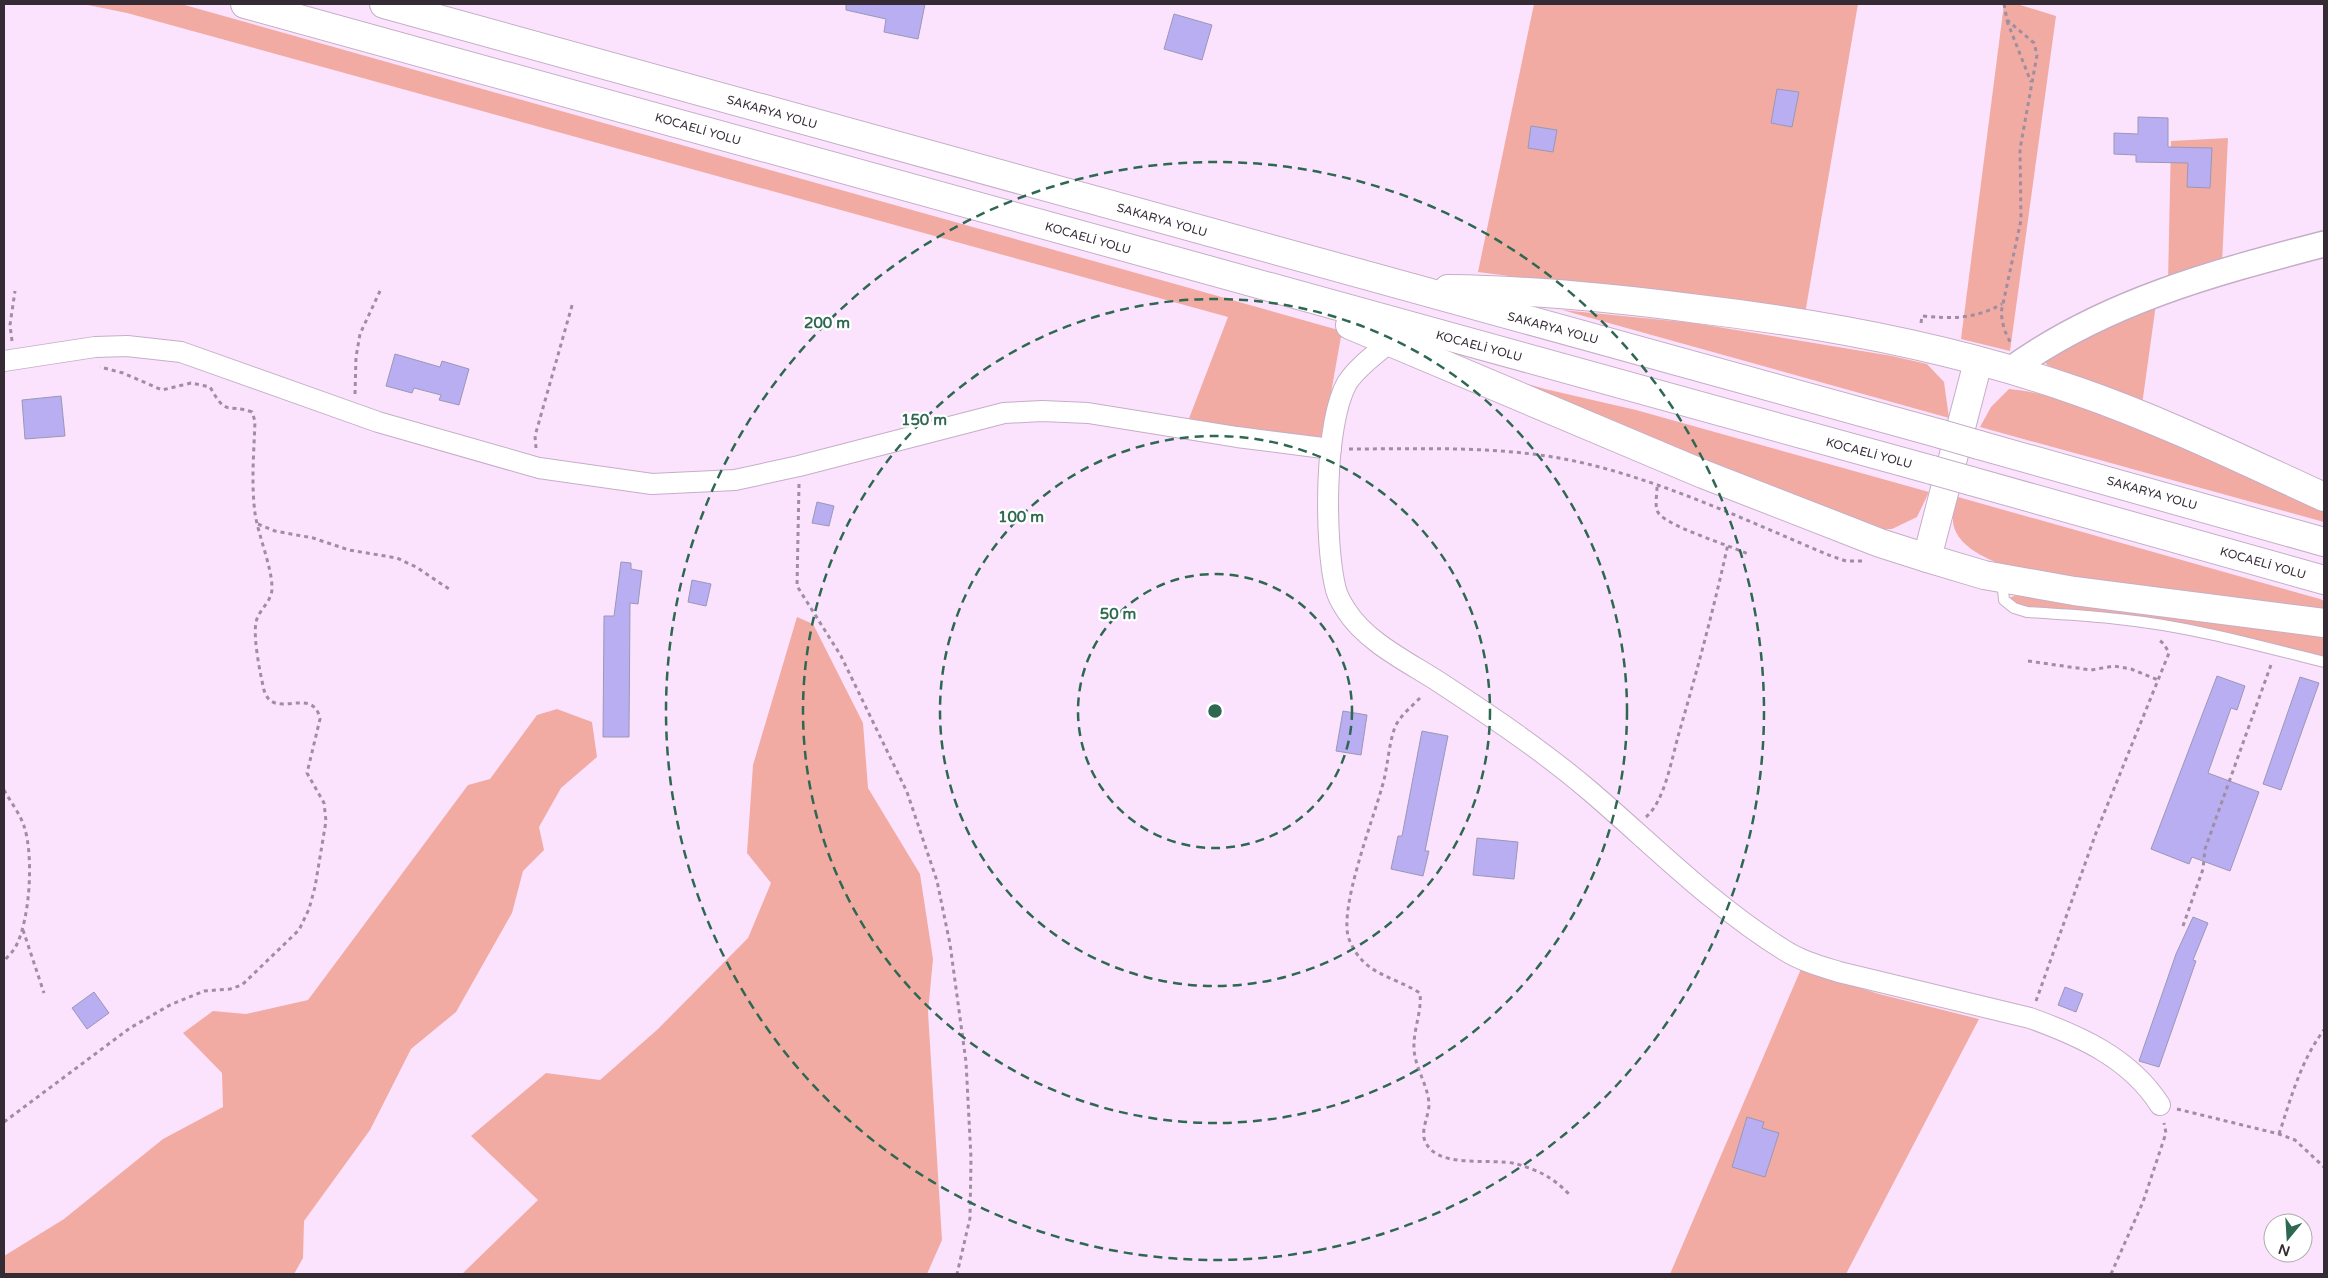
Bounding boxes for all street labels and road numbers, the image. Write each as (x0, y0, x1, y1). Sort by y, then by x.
street label: SAKARYA YOLU (725, 92, 819, 132)
street label: KOCAELİ YOLU (653, 110, 743, 148)
street label: SAKARYA YOLU (1115, 200, 1209, 240)
street label: KOCAELİ YOLU (1043, 219, 1133, 257)
street label: SAKARYA YOLU (1506, 309, 1600, 347)
street label: KOCAELİ YOLU (1434, 328, 1524, 364)
street label: KOCAELİ YOLU (1824, 435, 1914, 471)
street label: SAKARYA YOLU (2105, 473, 2199, 513)
street label: KOCAELİ YOLU (2218, 544, 2308, 582)

